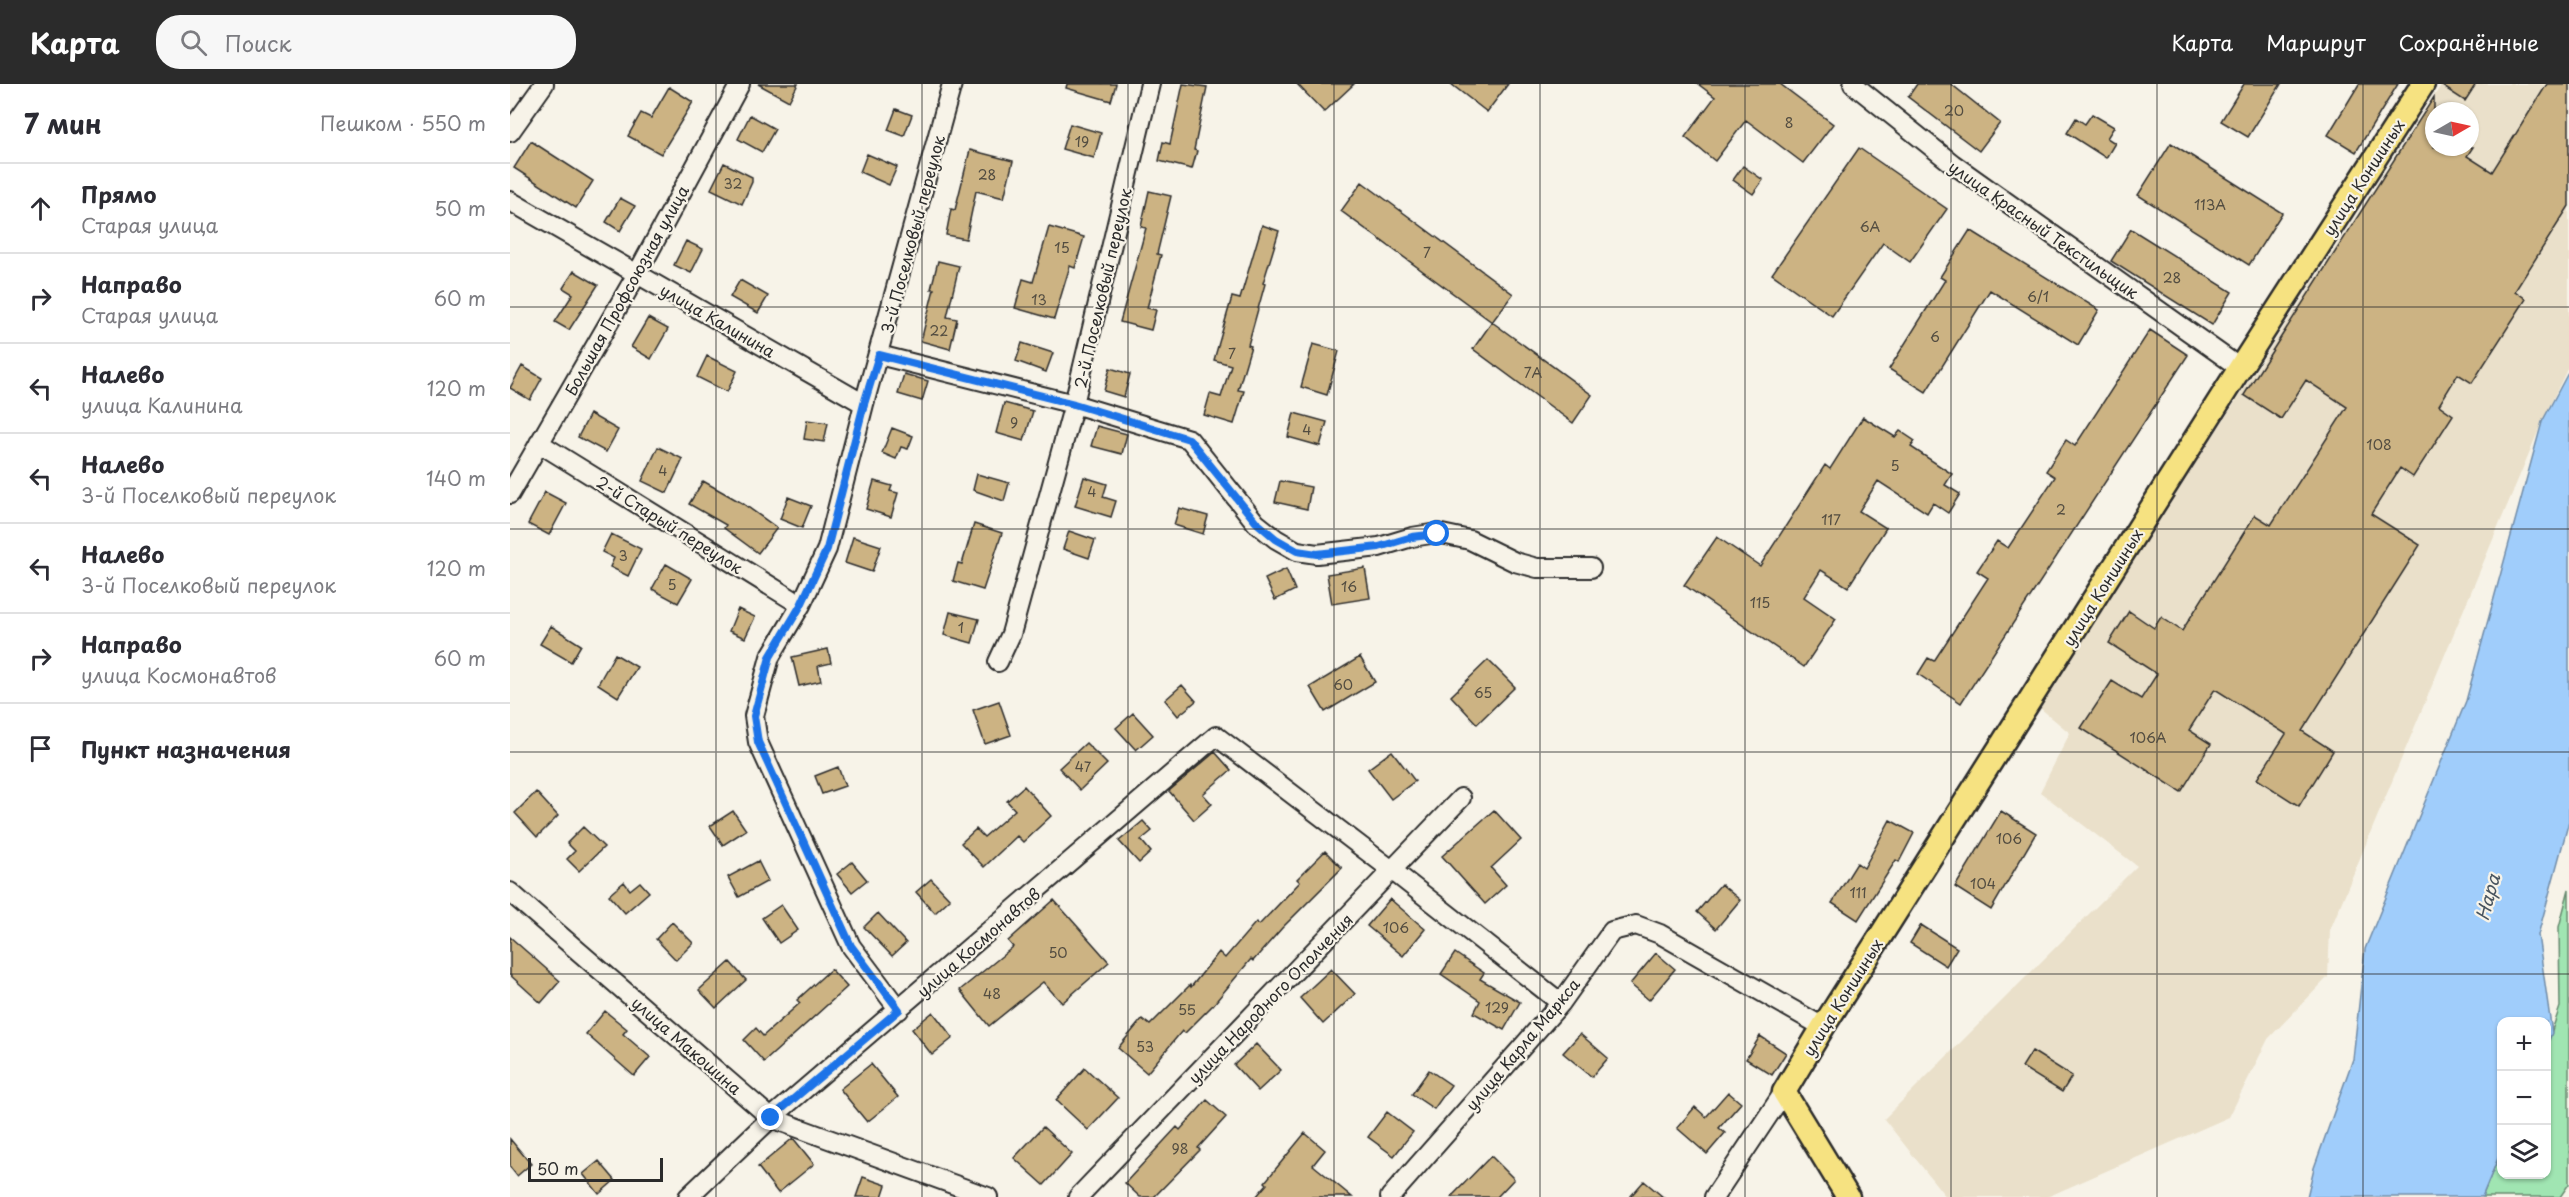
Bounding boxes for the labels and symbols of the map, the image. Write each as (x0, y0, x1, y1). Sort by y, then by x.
house number: 20 (1944, 100, 1964, 121)
north arrow (2425, 102, 2479, 156)
house number: 8 (1785, 112, 1793, 133)
street label: улица Коншиных (2316, 114, 2410, 240)
house number: 19 (1075, 131, 1089, 152)
street label: 3-й Поселковый переулок (874, 132, 950, 336)
street label: улица Красный Текстильщик (1944, 154, 2144, 304)
house number: 28 (978, 164, 996, 185)
house number: 32 (724, 173, 742, 194)
street label: Большая Профсоюзная улица (558, 181, 694, 399)
street label: 2-й Поселковый переулок (1067, 185, 1137, 390)
house number: 113А (2194, 194, 2226, 215)
house number: 6А (1860, 216, 1881, 237)
house number: 15 (1054, 237, 1070, 258)
house number: 7 (1423, 242, 1431, 263)
house number: 28 (2163, 267, 2181, 288)
street label: улица Калинина (656, 277, 780, 363)
house number: 6/1 (2027, 286, 2049, 307)
house number: 13 (1031, 289, 1047, 310)
house number: 22 (930, 320, 948, 341)
house number: 6 (1930, 326, 1940, 347)
house number: 7 (1228, 343, 1236, 364)
house number: 7А (1524, 362, 1543, 383)
house number: 9 (1010, 412, 1018, 433)
house number: 4 (1302, 419, 1312, 440)
house number: 108 (2366, 434, 2392, 455)
house number: 5 (1890, 455, 1900, 476)
house number: 4 (658, 460, 668, 481)
street label: 2-й Старый переулок (592, 469, 748, 579)
house number: 4 (1087, 481, 1097, 502)
house number: 2 (2056, 499, 2066, 520)
house number: 117 (1821, 509, 1841, 530)
route start (1423, 520, 1449, 546)
street label: улица Коншиных (2056, 524, 2148, 650)
house number: 3 (618, 545, 628, 566)
house number: 5 (667, 574, 677, 595)
house number: 16 (1341, 576, 1357, 597)
house number: 115 (1750, 592, 1770, 613)
house number: 1 (958, 617, 964, 638)
house number: 60 (1333, 674, 1353, 695)
house number: 65 (1474, 682, 1492, 703)
house number: 106А (2129, 727, 2167, 748)
house number: 47 (1075, 756, 1092, 777)
house number: 106 (1996, 828, 2022, 849)
water label: Нара (2468, 870, 2506, 923)
house number: 104 (1970, 873, 1996, 894)
street label: улица Космонавтов (911, 882, 1045, 1002)
house number: 111 (1849, 882, 1867, 903)
street label: улица Народного Ополчения (1182, 908, 1358, 1088)
house number: 106 (1383, 917, 1409, 938)
street label: улица Коншиных (1796, 934, 1888, 1060)
house number: 50 (1048, 942, 1068, 963)
street label: улица Карла Маркса (1459, 972, 1585, 1116)
house number: 48 (983, 983, 1001, 1004)
street label: улица Макошина (627, 990, 747, 1100)
house number: 129 (1485, 997, 1509, 1018)
house number: 55 (1178, 999, 1196, 1020)
house number: 53 (1136, 1036, 1154, 1057)
route end (757, 1104, 783, 1130)
house number: 98 (1172, 1138, 1188, 1159)
scale bar (528, 1155, 663, 1182)

